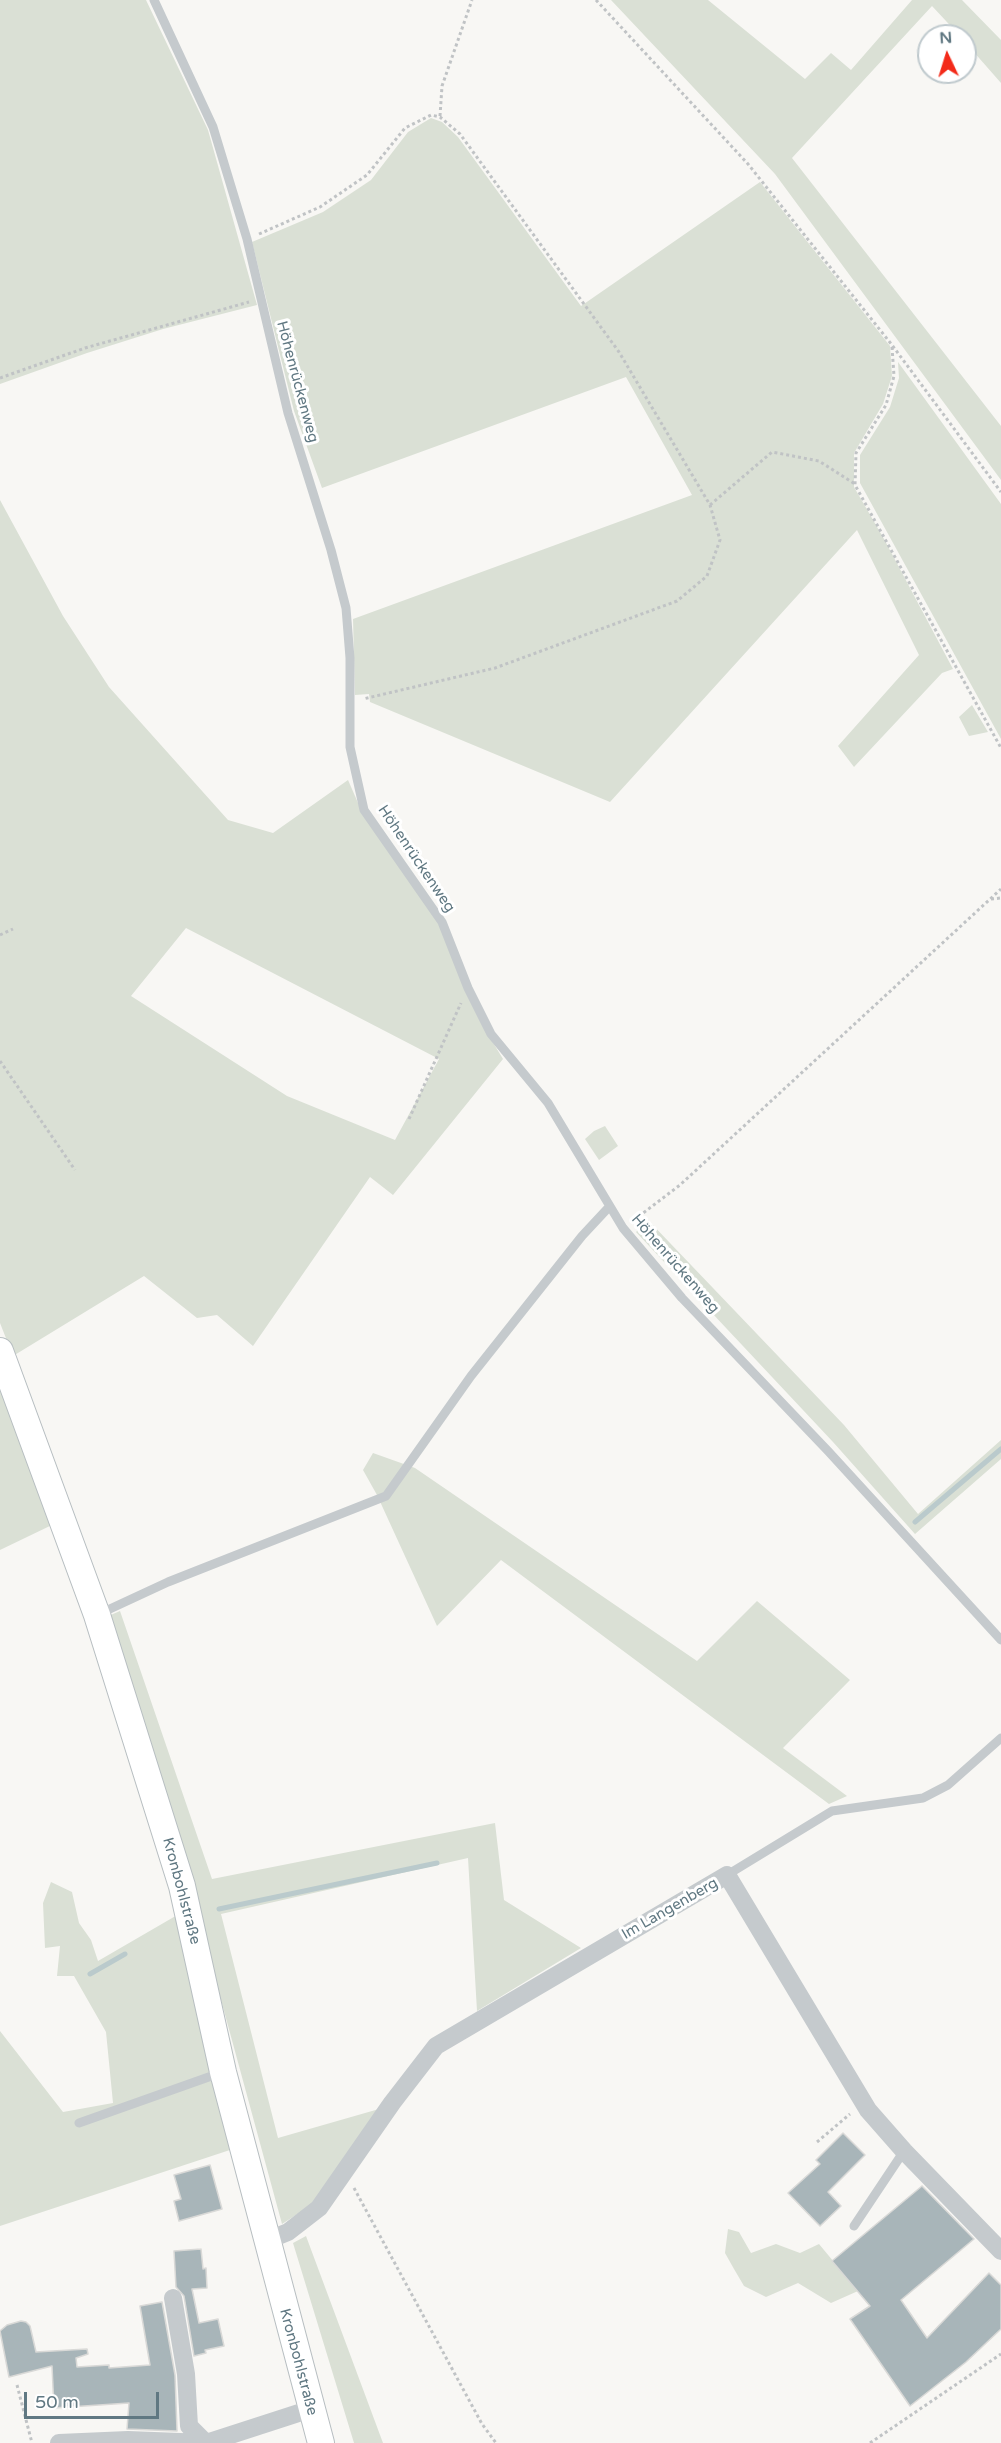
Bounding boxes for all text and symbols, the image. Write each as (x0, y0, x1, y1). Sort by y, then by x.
north arrow (917, 24, 977, 84)
text: N (939, 28, 953, 48)
street label: Höhenrückenweg (272, 319, 322, 445)
street label: Höhenrückenweg (374, 802, 458, 916)
street label: Höhenrückenweg (627, 1211, 723, 1317)
street label: Kronbohlstraße (158, 1836, 204, 1946)
street label: Im Langenberg (619, 1874, 721, 1944)
street label: Kronbohlstraße (275, 2307, 321, 2417)
scale bar (27, 2380, 162, 2418)
text: 50 m (35, 2391, 79, 2413)

